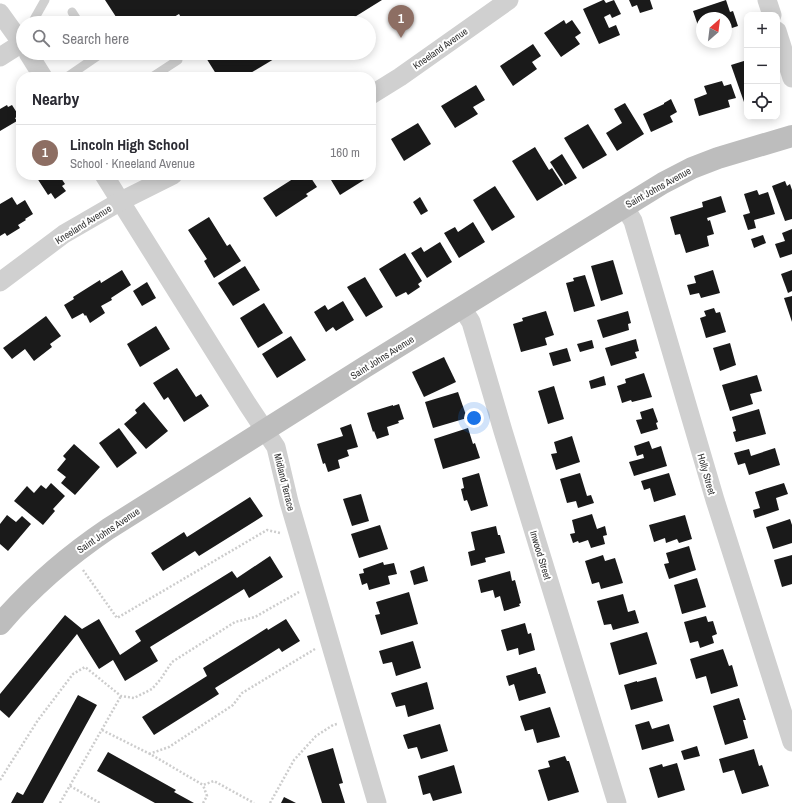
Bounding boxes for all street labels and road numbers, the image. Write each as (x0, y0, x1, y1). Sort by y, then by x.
street label: Kneeland Avenue (410, 24, 471, 72)
street label: Saint Johns Avenue (623, 164, 694, 211)
street label: Kneeland Avenue (53, 202, 114, 247)
street label: Saint Johns Avenue (348, 332, 417, 382)
street label: Midland Terrace (271, 452, 298, 513)
street label: Holly Street (694, 452, 719, 497)
street label: Saint Johns Avenue (74, 504, 142, 556)
street label: Inwood Street (527, 529, 554, 582)

